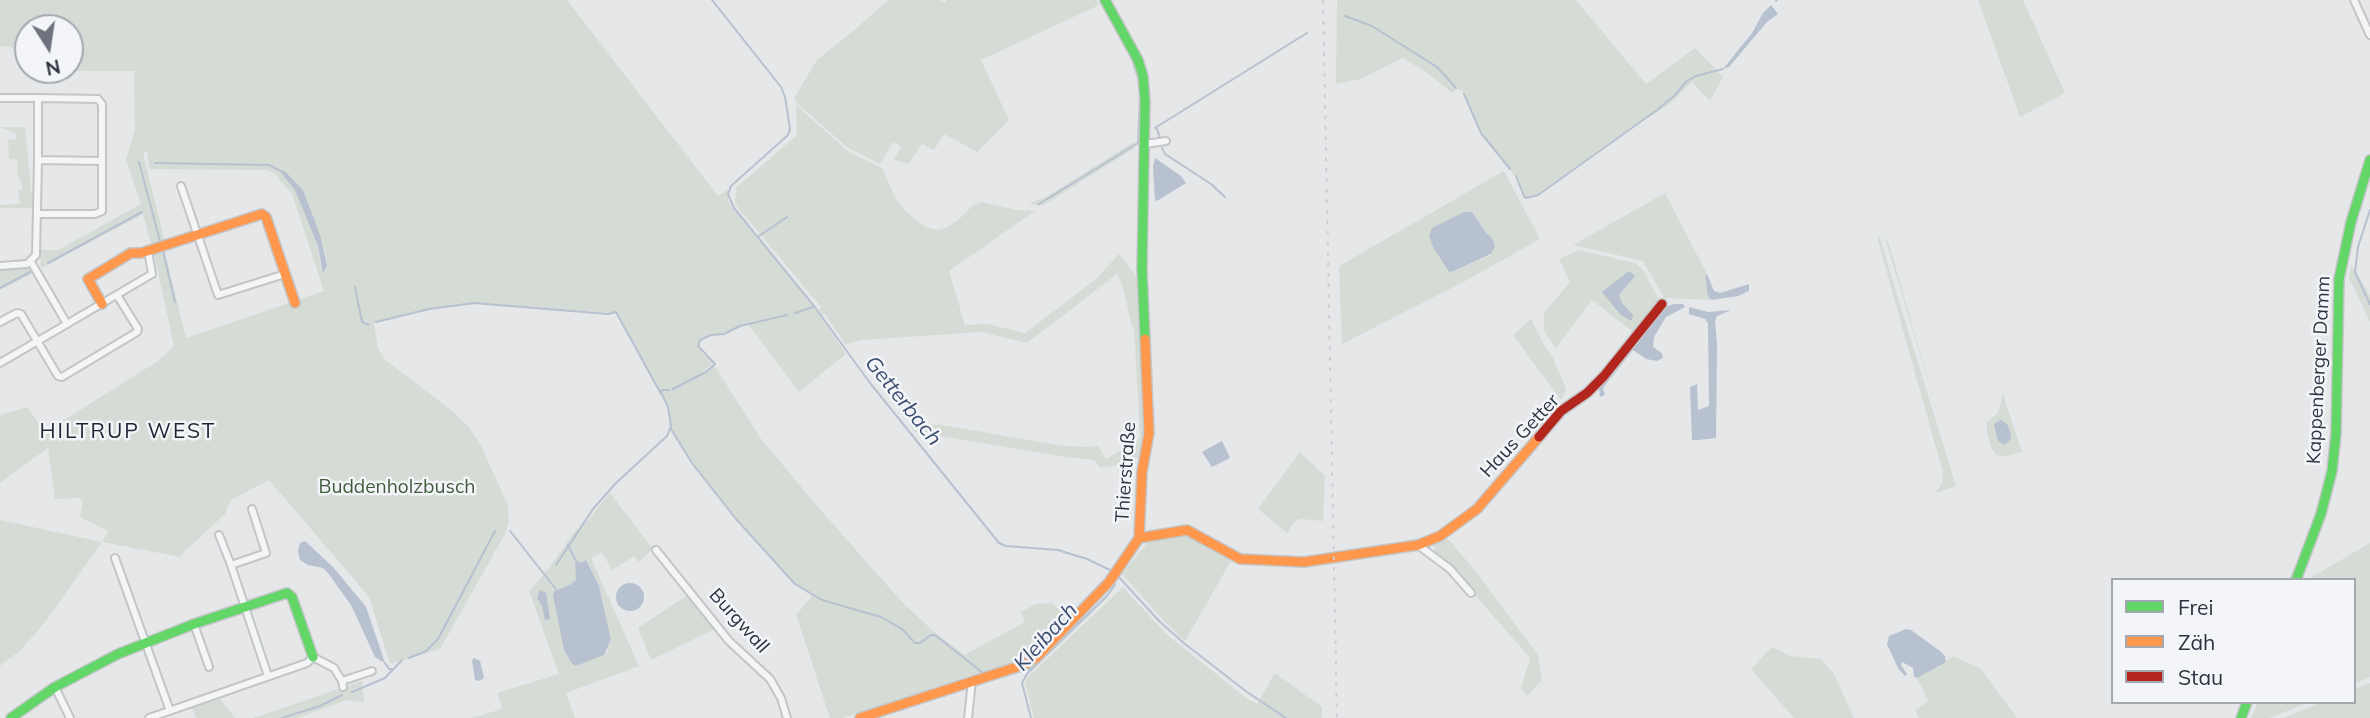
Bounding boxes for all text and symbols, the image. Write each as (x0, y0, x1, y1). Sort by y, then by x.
north arrow (14, 14, 84, 84)
text: N (43, 54, 62, 81)
street label: Kappenberger Damm (2303, 275, 2335, 465)
water label: Getterbach (859, 351, 947, 451)
street label: Haus Getter (1476, 390, 1564, 482)
district label: HILTRUP WEST (41, 419, 215, 445)
street label: Thierstraße (1111, 421, 1141, 523)
park label: Buddenholzbusch (319, 476, 475, 498)
legend (2111, 578, 2356, 704)
street label: Burgwall (704, 584, 774, 658)
text: Frei (2178, 594, 2214, 620)
water label: Kleibach (1009, 598, 1083, 676)
text: Zäh (2178, 629, 2215, 655)
text: Stau (2178, 664, 2223, 690)

